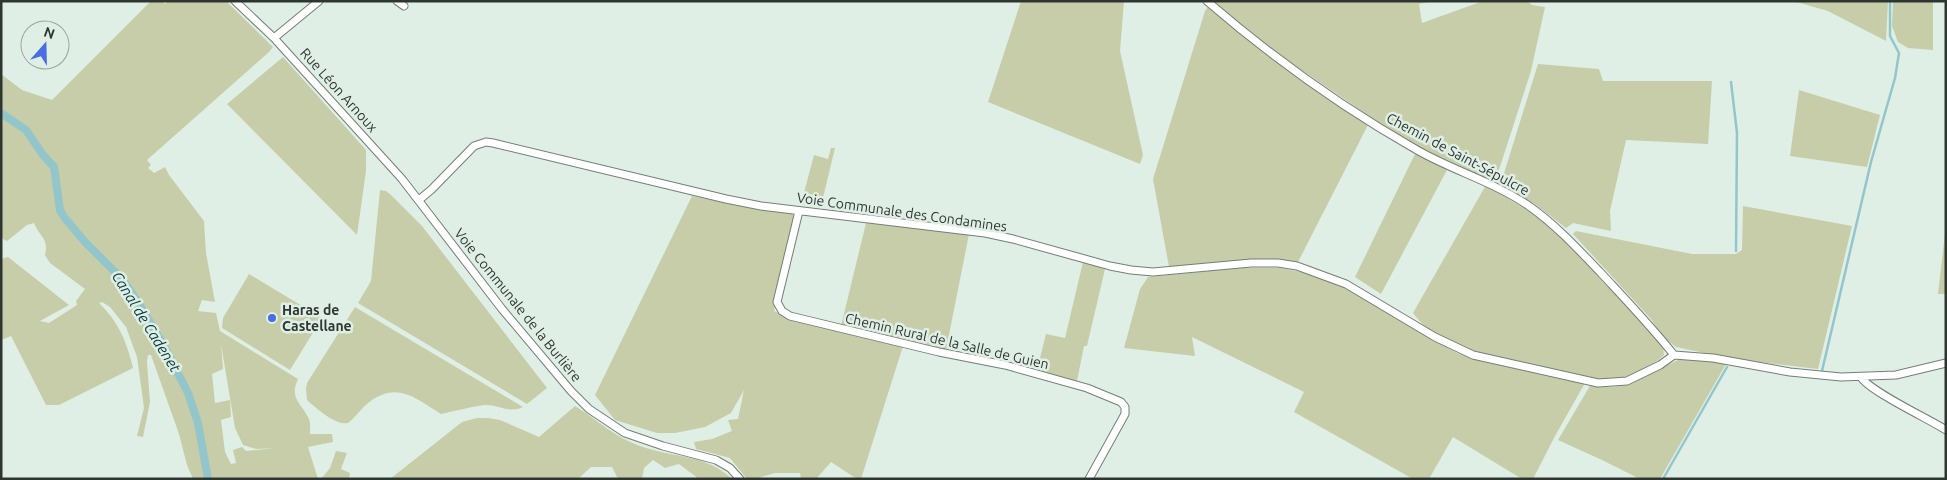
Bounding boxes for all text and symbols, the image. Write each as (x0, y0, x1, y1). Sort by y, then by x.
north arrow (20, 20, 70, 70)
text: N (42, 23, 57, 42)
street label: Rue Léon Arnoux (297, 45, 381, 135)
street label: Chemin de Saint-Sépulcre (1384, 109, 1532, 199)
street label: Voie Communale des Condamines (796, 189, 1008, 235)
street label: Voie Communale de la Burlière (451, 225, 585, 385)
water label: Canal de Cadenet (109, 268, 184, 375)
place label: Haras de Castellane (282, 302, 352, 334)
street label: Chemin Rural de la Salle de Guien (844, 310, 1050, 372)
marker: Haras de Castellane (266, 312, 278, 324)

